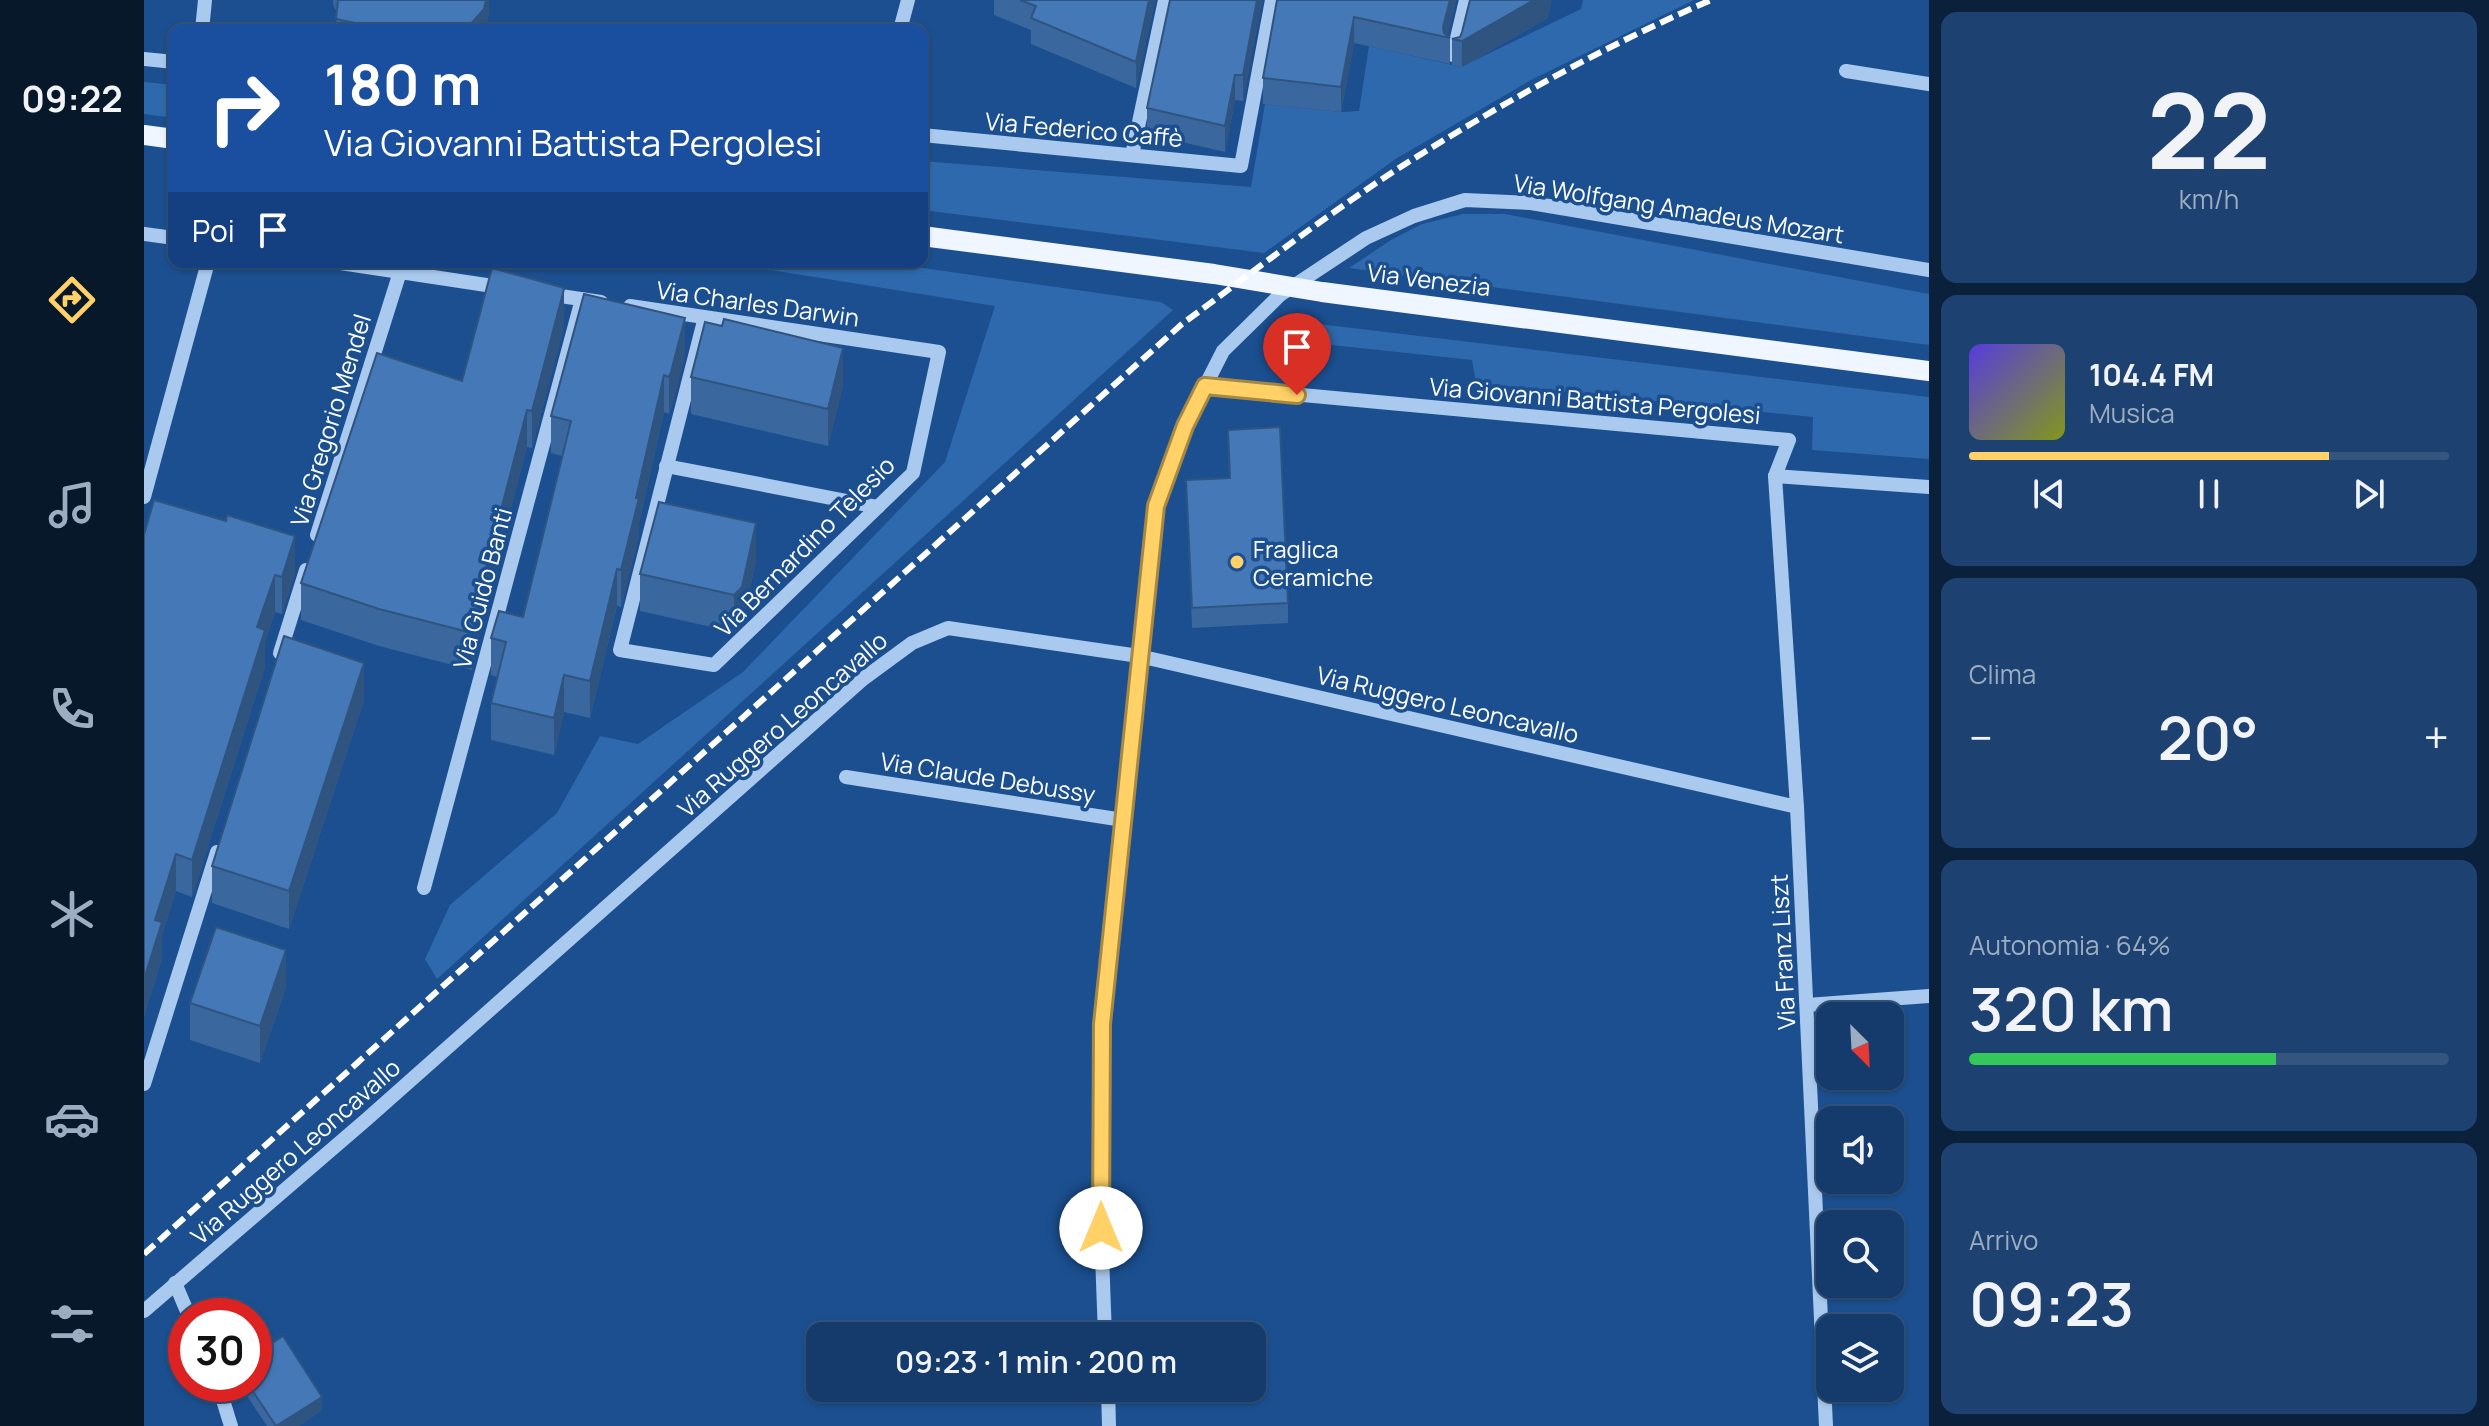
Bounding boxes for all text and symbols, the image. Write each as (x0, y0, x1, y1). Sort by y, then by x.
text: 180 m (324, 45, 481, 122)
icon: right (192, 56, 296, 160)
text: 22 (2147, 58, 2271, 200)
text: 09:22 (21, 74, 123, 123)
street label: Via Federico Caffè (984, 104, 1184, 154)
text: Via Giovanni Battista Pergolesi (324, 118, 823, 167)
street label: Via Wolfgang Amadeus Mozart (1511, 166, 1847, 250)
text: km/h (2179, 181, 2239, 217)
icon: arrive (251, 208, 295, 252)
text: Poi (192, 210, 235, 251)
street label: Via Venezia (1365, 255, 1493, 303)
icon: directions (44, 272, 100, 328)
street label: Via Charles Darwin (654, 272, 862, 334)
street label: Via Gregorio Mendel (282, 310, 378, 530)
pin (1263, 313, 1331, 395)
icon: arrive (1275, 325, 1319, 369)
text: 104.4 FM (2089, 354, 2214, 395)
street label: Via Giovanni Battista Pergolesi (1428, 369, 1762, 431)
text: Musica (2089, 395, 2175, 431)
street label: Via Bernardino Telesio (707, 449, 901, 643)
icon: previous (2027, 472, 2071, 516)
icon: pause (2187, 472, 2231, 516)
icon: next (2347, 472, 2391, 516)
icon: music (44, 477, 100, 533)
street label: Via Guido Banti (445, 504, 519, 672)
place label: Fraglica Ceramiche (1253, 532, 1373, 593)
marker: Fraglica Ceramiche (1228, 553, 1246, 571)
street label: Via Ruggero Leoncavallo (670, 624, 894, 824)
text: Clima (1969, 656, 2036, 692)
street label: Via Ruggero Leoncavallo (1314, 658, 1582, 750)
icon: phone (44, 681, 100, 737)
text: 20° (2158, 696, 2259, 778)
text: − (1969, 707, 1993, 767)
text: + (2424, 707, 2449, 767)
street label: Via Claude Debussy (878, 744, 1098, 810)
street label: Via Franz Liszt (1761, 873, 1803, 1031)
icon: climate (44, 886, 100, 942)
text: Autonomia · 64% (1969, 927, 2171, 963)
text: 320 km (1969, 967, 2173, 1049)
north arrow (1816, 1002, 1904, 1090)
map controls (1816, 1002, 1904, 1402)
street label: Via Ruggero Leoncavallo (183, 1051, 407, 1251)
icon: car (44, 1091, 100, 1147)
button: sound (1816, 1106, 1904, 1194)
position arrow (1059, 1186, 1143, 1270)
button: search (1816, 1210, 1904, 1298)
text: Arrivo (1969, 1222, 2038, 1258)
text: 09:23 (1969, 1262, 2134, 1344)
icon: filters (44, 1296, 100, 1352)
speed limit sign: 30 (168, 1298, 272, 1402)
button: layers (1816, 1314, 1904, 1402)
text: 09:23 · 1 min · 200 m (895, 1341, 1177, 1382)

